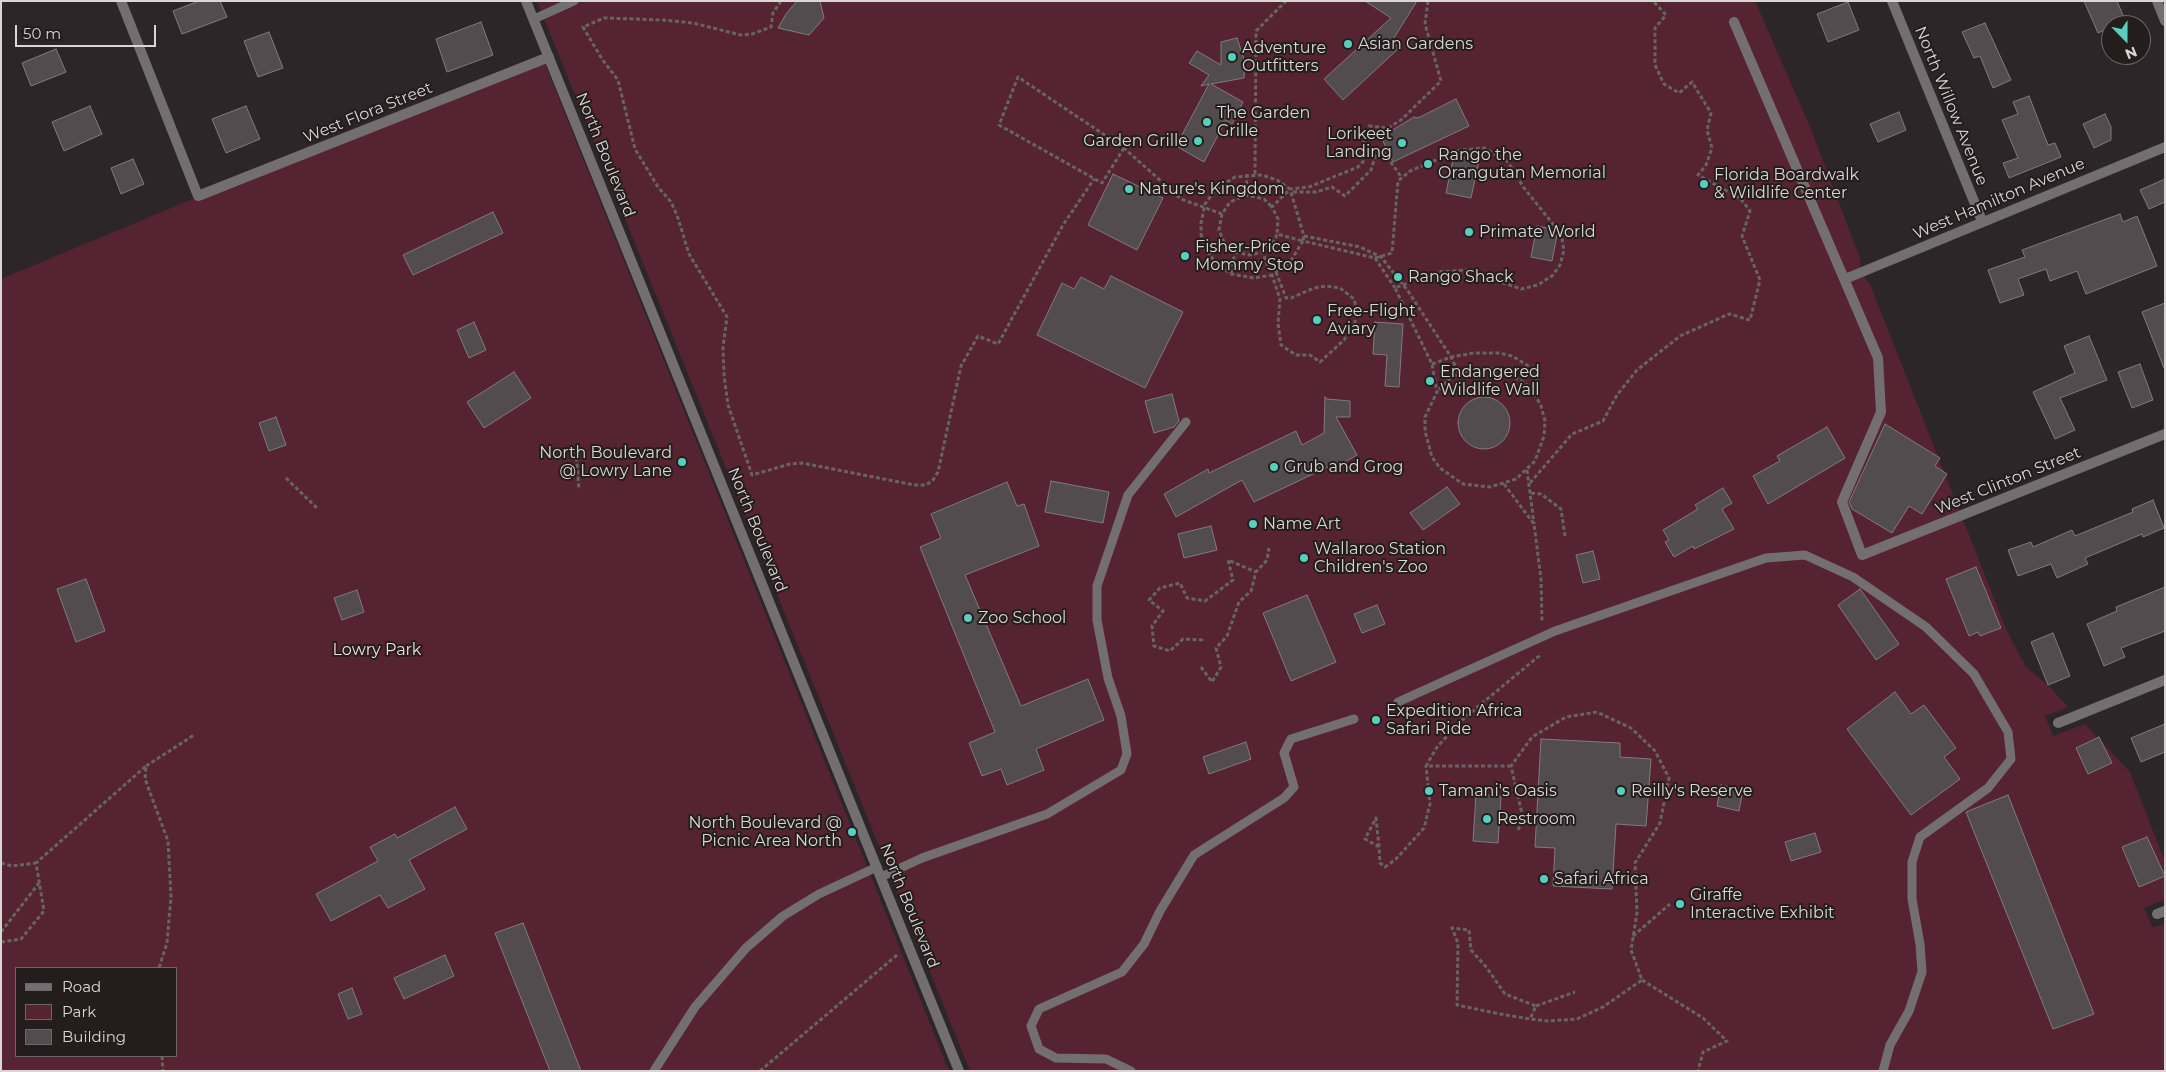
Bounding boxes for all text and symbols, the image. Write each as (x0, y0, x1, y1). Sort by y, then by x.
scale bar (18, 15, 159, 47)
north arrow (2101, 15, 2151, 65)
text: 50 m (23, 24, 61, 43)
street label: North Willow Avenue (1910, 24, 1992, 188)
place label: Asian Gardens (1358, 34, 1473, 54)
place label: Adventure Outfitters (1242, 38, 1326, 76)
marker: Asian Gardens (1342, 38, 1354, 50)
text: N (2123, 43, 2140, 63)
marker: Adventure Outfitters (1226, 51, 1238, 63)
street label: West Flora Street (301, 78, 435, 148)
street label: North Boulevard (571, 90, 639, 220)
place label: The Garden Grille (1217, 103, 1310, 141)
marker: The Garden Grille (1201, 116, 1213, 128)
place label: Lorikeet Landing (1325, 124, 1392, 162)
place label: Garden Grille (1083, 131, 1188, 151)
marker: Garden Grille (1192, 135, 1204, 147)
marker: Lorikeet Landing (1396, 137, 1408, 149)
place label: Rango the Orangutan Memorial (1438, 145, 1606, 183)
street label: West Hamilton Avenue (1910, 154, 2088, 244)
marker: Rango the Orangutan Memorial (1422, 158, 1434, 170)
place label: Florida Boardwalk & Wildlife Center (1714, 165, 1859, 203)
marker: Florida Boardwalk & Wildlife Center (1698, 178, 1710, 190)
place label: Nature's Kingdom (1139, 179, 1285, 199)
marker: Nature's Kingdom (1123, 183, 1135, 195)
place label: Primate World (1479, 222, 1596, 242)
marker: Primate World (1463, 226, 1475, 238)
place label: Fisher-Price Mommy Stop (1195, 237, 1304, 275)
marker: Fisher-Price Mommy Stop (1179, 250, 1191, 262)
place label: Rango Shack (1408, 267, 1513, 287)
marker: Rango Shack (1392, 271, 1404, 283)
place label: Free-Flight Aviary (1327, 301, 1416, 339)
marker: Free-Flight Aviary (1311, 314, 1323, 326)
place label: Endangered Wildlife Wall (1440, 362, 1540, 400)
marker: Endangered Wildlife Wall (1424, 375, 1436, 387)
place label: North Boulevard @ Lowry Lane (539, 443, 672, 481)
street label: West Clinton Street (1932, 443, 2084, 519)
marker: North Boulevard @ Lowry Lane (676, 456, 688, 468)
place label: Grub and Grog (1284, 457, 1403, 477)
marker: Grub and Grog (1268, 461, 1280, 473)
street label: North Boulevard (723, 465, 791, 595)
place label: Name Art (1263, 514, 1341, 534)
marker: Name Art (1247, 518, 1259, 530)
place label: Wallaroo Station Children's Zoo (1314, 539, 1446, 577)
marker: Wallaroo Station Children's Zoo (1298, 552, 1310, 564)
place label: Zoo School (978, 608, 1066, 628)
marker: Zoo School (962, 612, 974, 624)
park label: Lowry Park (333, 640, 421, 660)
place label: Expedition Africa Safari Ride (1386, 701, 1522, 739)
marker: Expedition Africa Safari Ride (1370, 714, 1382, 726)
place label: Tamani's Oasis (1439, 781, 1557, 801)
place label: Reilly's Reserve (1631, 781, 1752, 801)
marker: Tamani's Oasis (1423, 785, 1435, 797)
marker: Reilly's Reserve (1615, 785, 1627, 797)
place label: Restroom (1497, 809, 1576, 829)
place label: North Boulevard @ Picnic Area North (689, 813, 842, 851)
marker: Restroom (1481, 813, 1493, 825)
marker: North Boulevard @ Picnic Area North (846, 826, 858, 838)
street label: North Boulevard (875, 841, 943, 971)
place label: Safari Africa (1554, 869, 1649, 889)
marker: Safari Africa (1538, 873, 1550, 885)
place label: Giraffe Interactive Exhibit (1690, 885, 1835, 923)
marker: Giraffe Interactive Exhibit (1674, 898, 1686, 910)
legend (15, 967, 178, 1057)
text: Road (62, 977, 101, 996)
text: Park (62, 1002, 96, 1021)
text: Building (62, 1027, 126, 1046)

